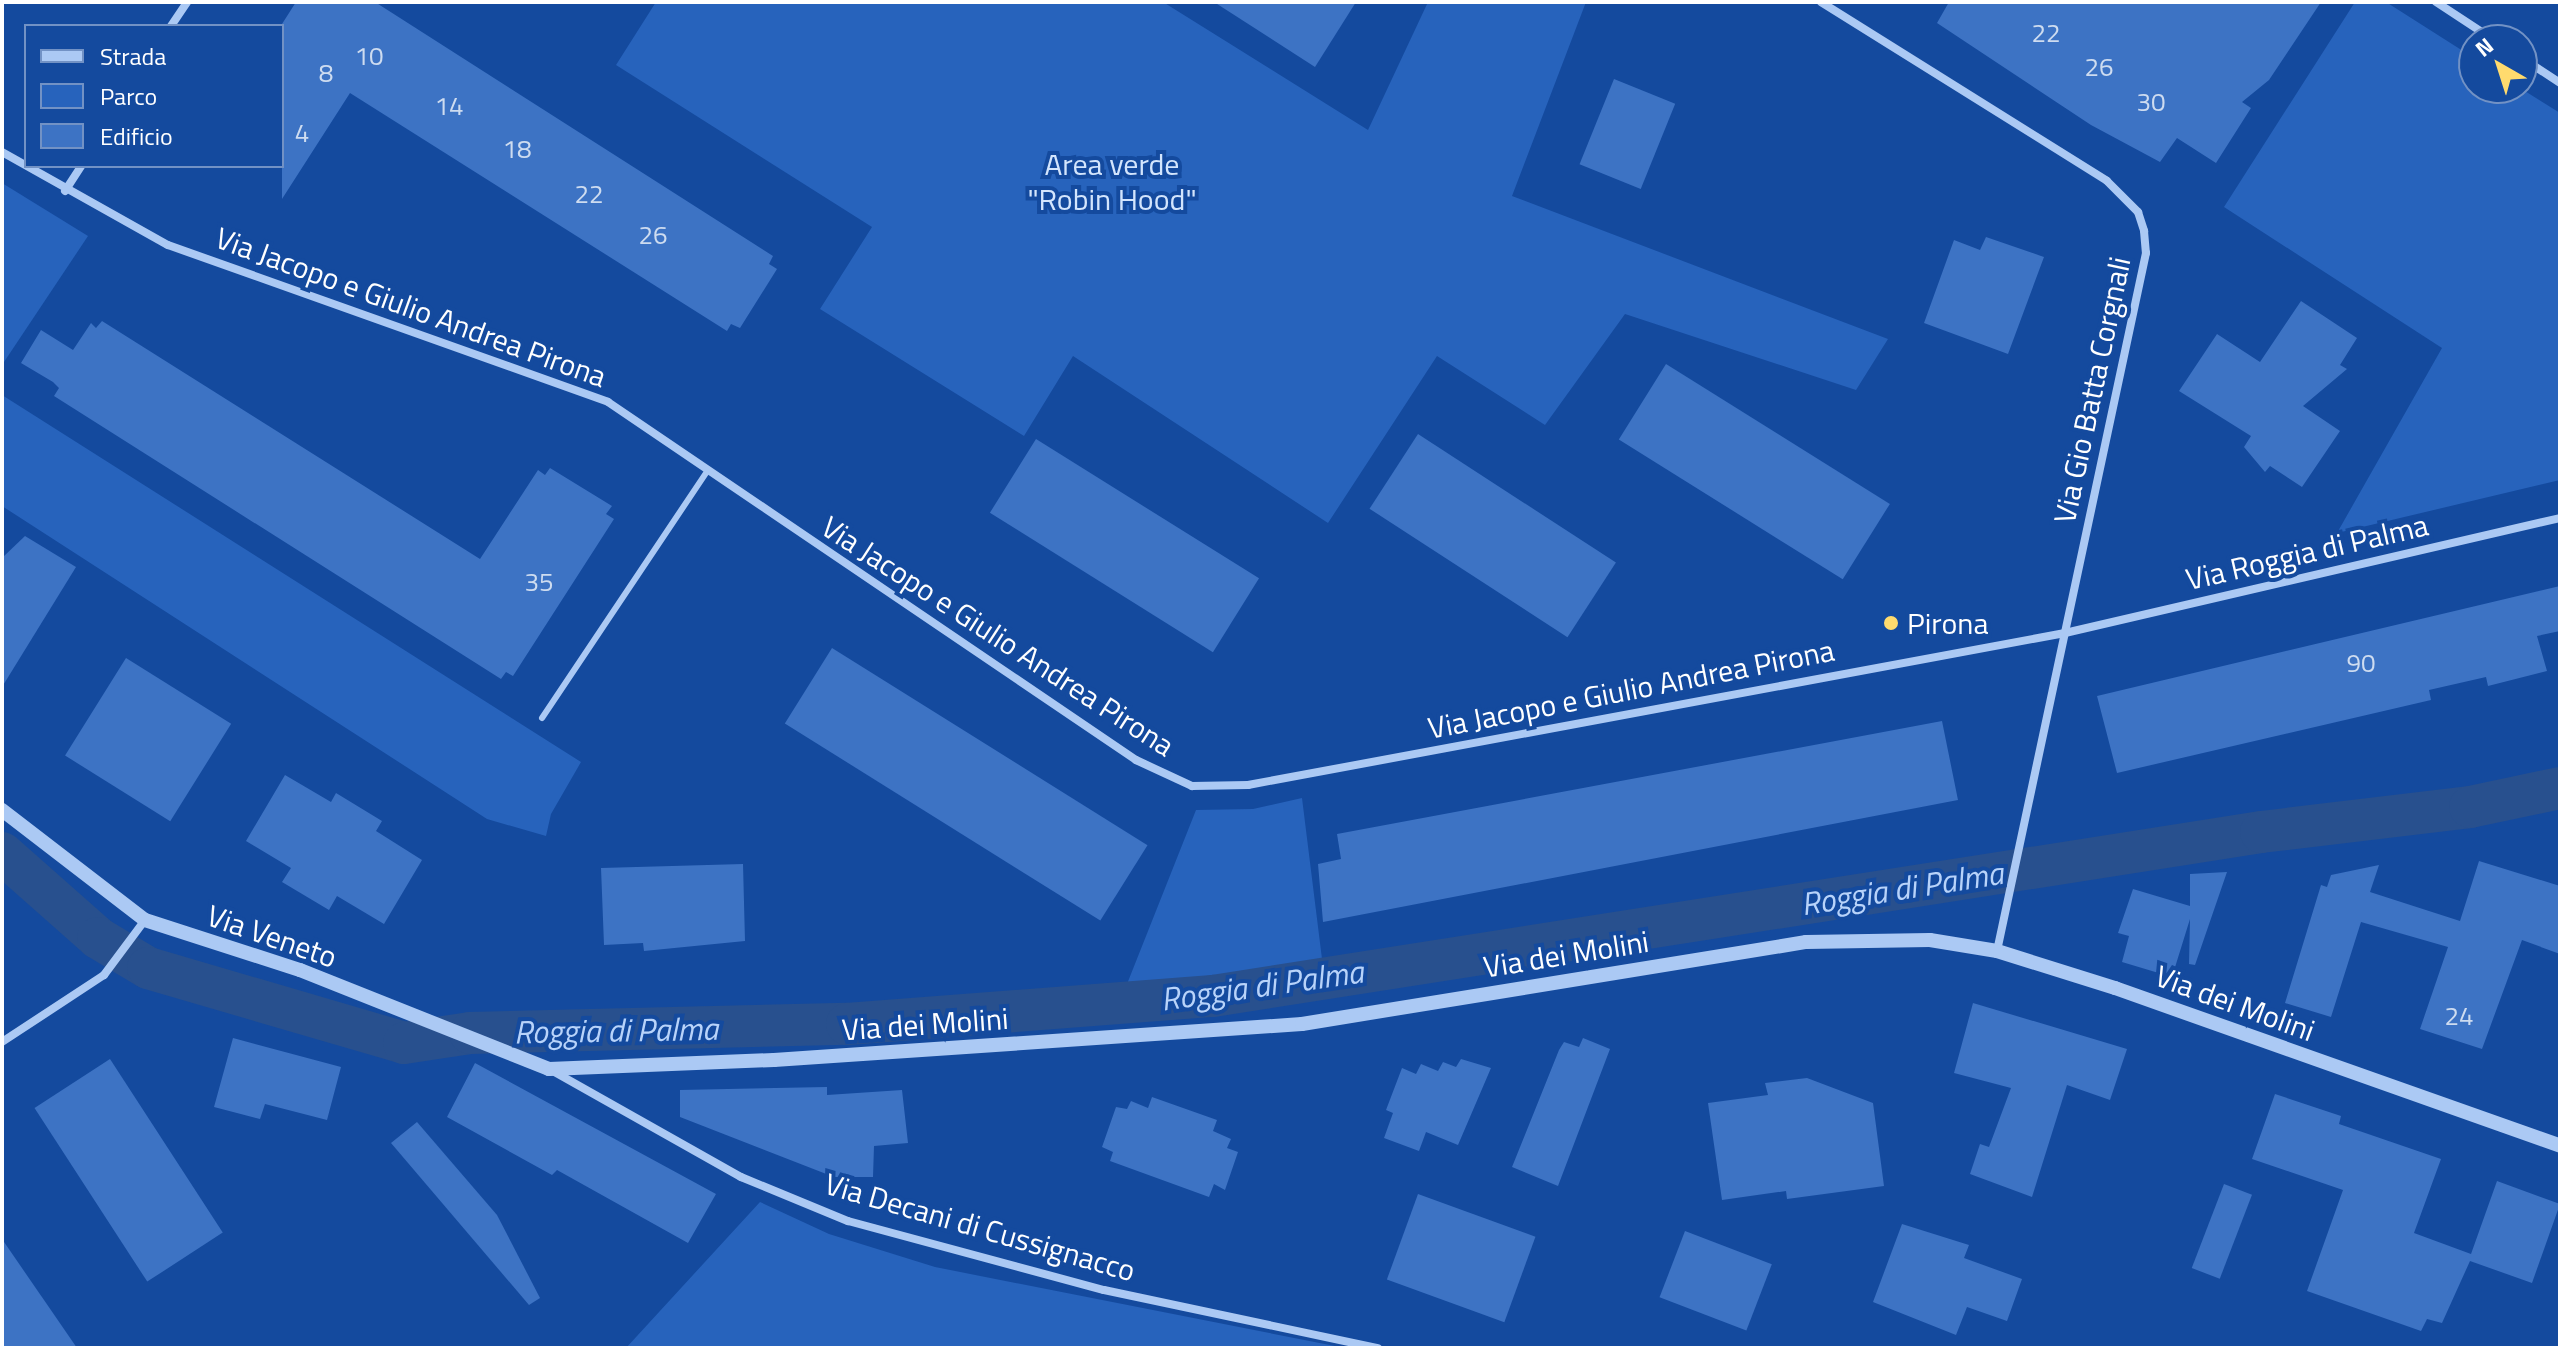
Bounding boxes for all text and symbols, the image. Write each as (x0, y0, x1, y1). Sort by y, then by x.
house number: 22 (2031, 17, 2061, 49)
legend (24, 24, 284, 168)
north arrow (2458, 24, 2538, 104)
text: N (2468, 29, 2501, 65)
text: Strada (100, 38, 166, 74)
house number: 10 (354, 40, 384, 72)
house number: 26 (2084, 51, 2114, 83)
house number: 8 (319, 57, 333, 89)
text: Parco (100, 78, 157, 114)
house number: 30 (2136, 86, 2166, 118)
house number: 14 (434, 90, 464, 122)
house number: 4 (295, 117, 309, 149)
text: Edificio (100, 118, 173, 154)
house number: 18 (502, 133, 532, 165)
park label: Area verde "Robin Hood" (1027, 146, 1197, 216)
house number: 22 (574, 178, 604, 210)
street label: Via Jacopo e Giulio Andrea Pirona (211, 219, 611, 395)
house number: 26 (638, 219, 668, 251)
street label: Via Gio Batta Corgnali (2046, 254, 2138, 526)
street label: Via Roggia di Palma (2182, 507, 2432, 597)
street label: Via Jacopo e Giulio Andrea Pirona (815, 508, 1181, 764)
house number: 35 (524, 566, 554, 598)
place label: Pirona (1907, 605, 1988, 641)
marker: Pirona (1882, 614, 1900, 632)
street label: Via Jacopo e Giulio Andrea Pirona (1425, 632, 1837, 746)
house number: 90 (2346, 647, 2376, 679)
water label: Roggia di Palma (1798, 853, 2006, 923)
street label: Via Veneto (202, 897, 342, 975)
street label: Via dei Molini (1481, 923, 1651, 985)
water label: Roggia di Palma (1158, 952, 1366, 1018)
street label: Via dei Molini (2150, 958, 2320, 1048)
street label: Via dei Molini (840, 1000, 1010, 1048)
house number: 24 (2444, 1000, 2474, 1032)
water label: Roggia di Palma (514, 1009, 718, 1051)
street label: Via Decani di Cussignacco (821, 1165, 1139, 1289)

